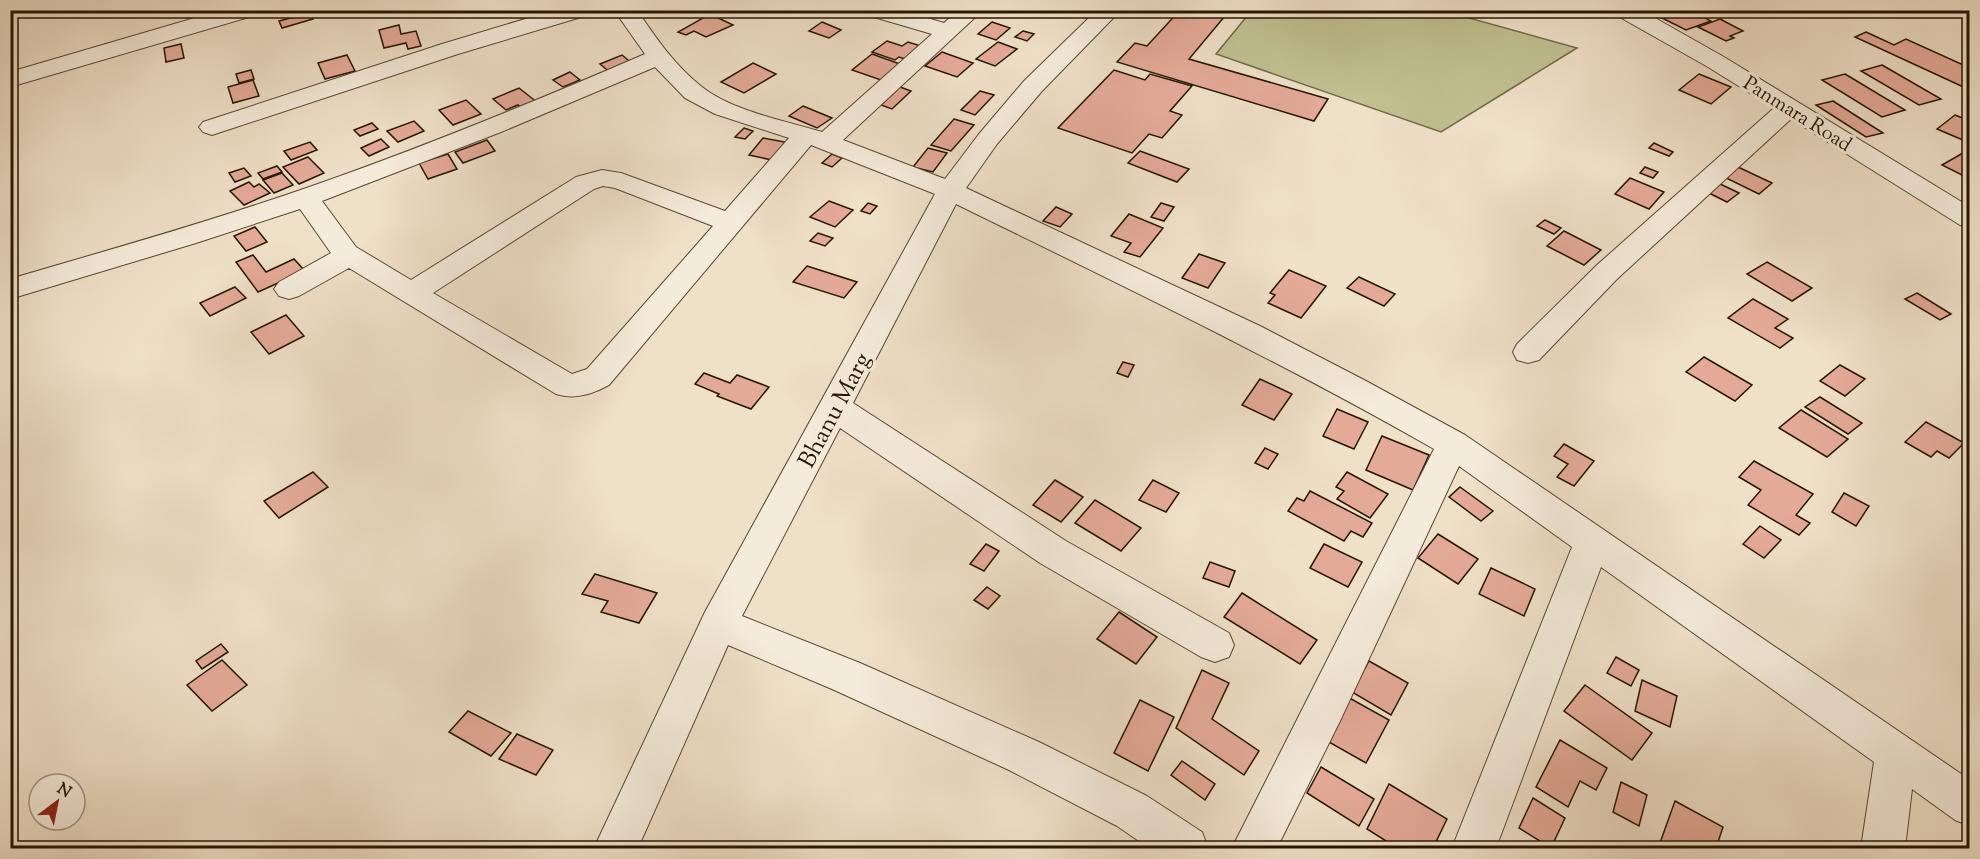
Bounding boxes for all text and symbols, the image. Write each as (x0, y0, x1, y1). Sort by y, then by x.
street label: Panmara Road (1737, 70, 1857, 160)
street label: Bhanu Marg (791, 347, 881, 475)
north arrow (27, 772, 87, 832)
text: N (52, 778, 75, 805)

